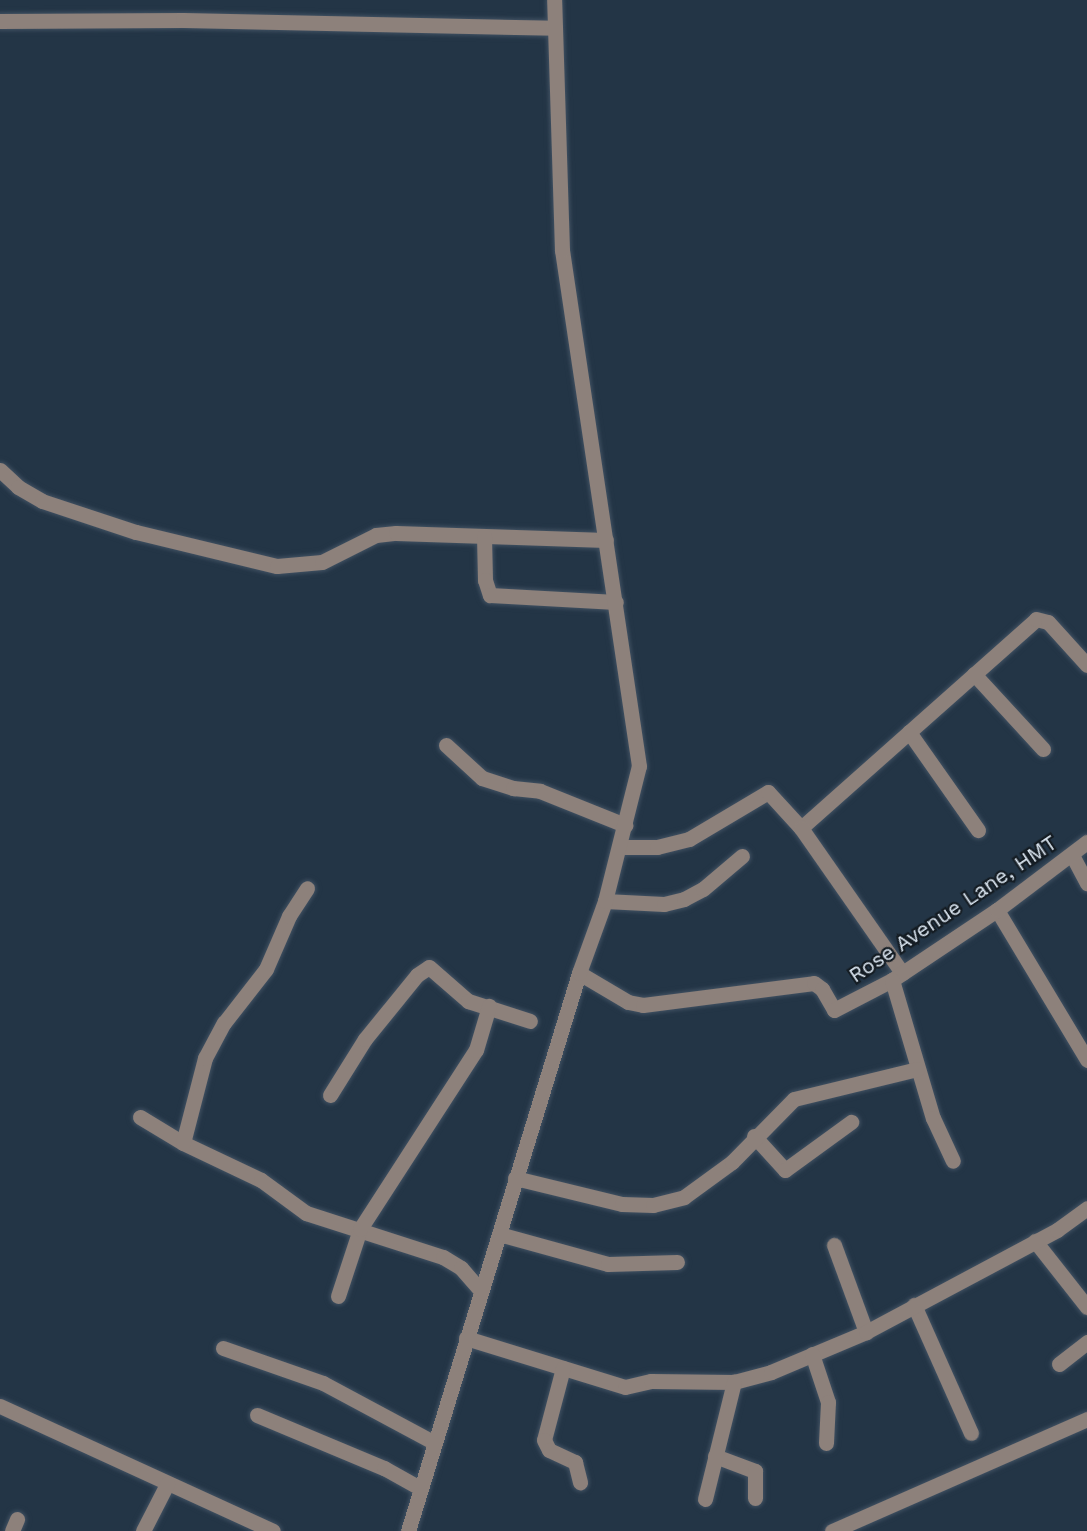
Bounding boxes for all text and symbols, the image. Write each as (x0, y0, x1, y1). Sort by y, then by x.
street label: Rose Avenue Lane, HMT (844, 830, 1062, 988)

